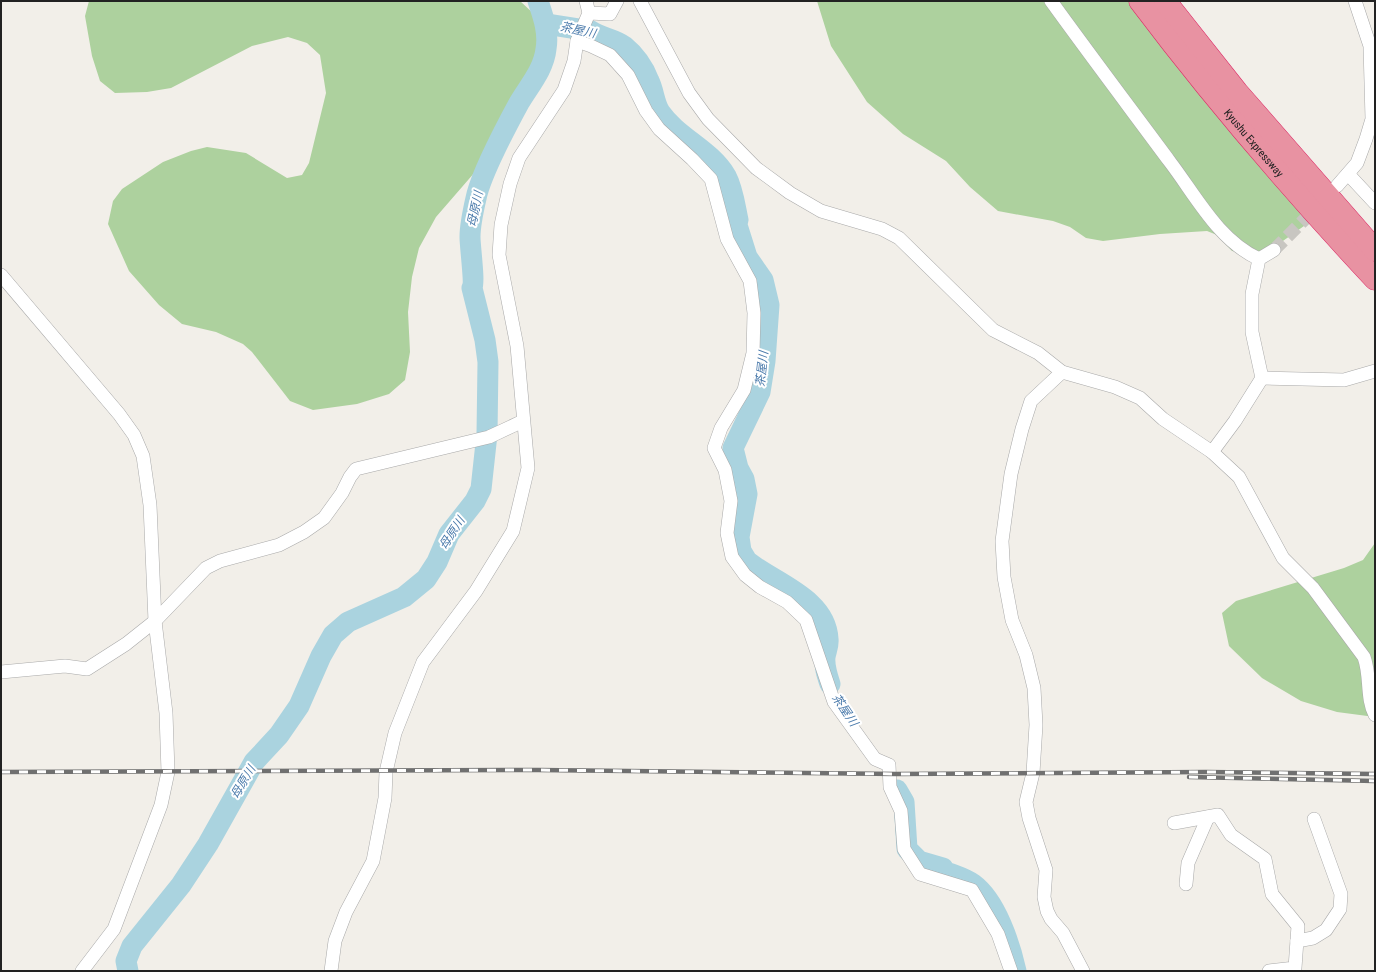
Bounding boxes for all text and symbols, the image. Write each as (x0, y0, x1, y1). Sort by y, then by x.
water label: 茶屋川 (559, 19, 599, 41)
street label: Kyushu Expressway (1221, 107, 1286, 180)
water label: 母原川 (464, 188, 486, 228)
water label: 茶屋川 (753, 348, 771, 388)
water label: 母原川 (436, 512, 469, 552)
water label: 茶屋川 (829, 691, 862, 730)
water label: 母原川 (228, 761, 259, 801)

